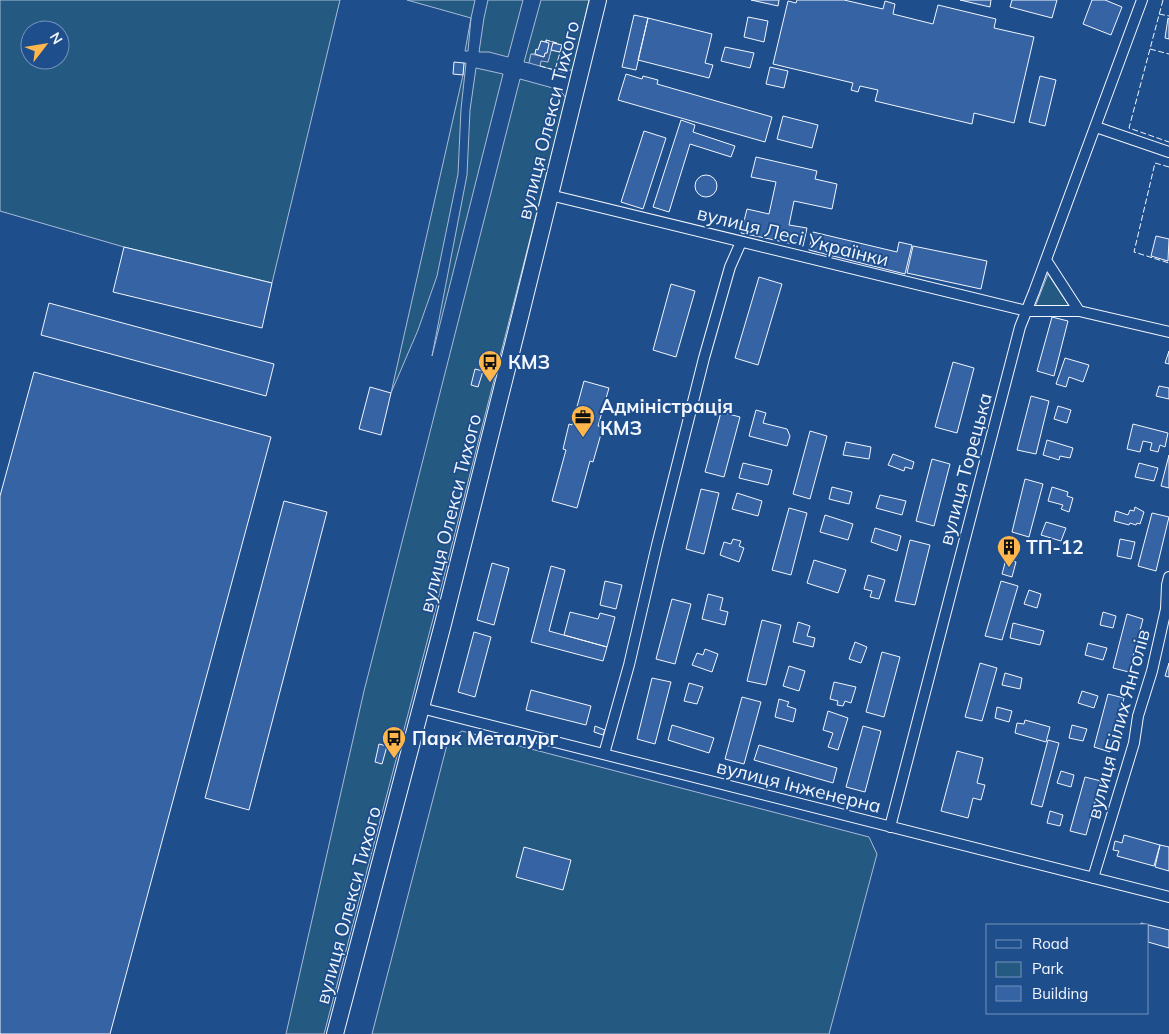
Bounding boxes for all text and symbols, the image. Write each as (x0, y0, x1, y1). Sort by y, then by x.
street label: вулиця Олекси Тихого (512, 18, 584, 222)
north arrow (20, 20, 70, 70)
text: N (46, 29, 67, 47)
street label: вулиця Лесі Українки (695, 201, 891, 271)
bus stop icon: КМЗ (477, 349, 503, 383)
place label: КМЗ (508, 350, 550, 374)
street label: вулиця Торецька (933, 390, 997, 548)
place label: Адміністрація КМЗ (600, 394, 733, 440)
office icon: Адміністрація КМЗ (570, 404, 596, 438)
street label: вулиця Олекси Тихого (414, 411, 486, 615)
building icon: ТП-12 (996, 534, 1022, 568)
place label: ТП-12 (1026, 535, 1084, 559)
street label: вулиця Білих Янголів (1081, 627, 1155, 821)
bus stop icon: Парк Металург (381, 725, 407, 759)
place label: Парк Металург (412, 726, 558, 750)
street label: вулиця Інженерна (714, 754, 884, 818)
street label: вулиця Олекси Тихого (310, 803, 386, 1007)
legend (986, 924, 1149, 1014)
text: Road (1032, 934, 1069, 953)
text: Park (1032, 959, 1064, 978)
text: Building (1032, 984, 1088, 1003)

